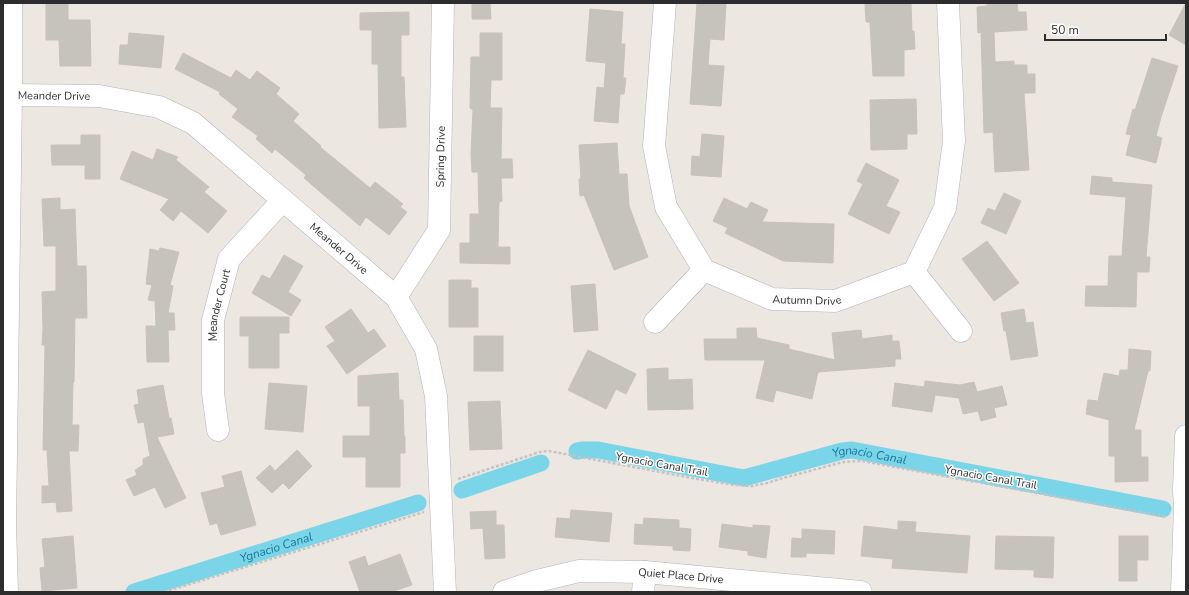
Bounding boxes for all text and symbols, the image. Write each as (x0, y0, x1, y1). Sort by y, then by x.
scale bar (1045, 16, 1166, 42)
text: 50 m (1051, 22, 1079, 38)
street label: Meander Drive (18, 88, 90, 104)
street label: Spring Drive (433, 126, 449, 187)
street label: Meander Drive (306, 219, 371, 278)
street label: Meander Court (206, 267, 234, 341)
street label: Autumn Drive (772, 292, 844, 309)
water label: Ygnacio Canal (830, 442, 908, 468)
street label: Ygnacio Canal Trail (614, 449, 710, 480)
street label: Ygnacio Canal Trail (943, 462, 1039, 493)
water label: Ygnacio Canal (238, 528, 315, 566)
street label: Quiet Place Drive (638, 565, 724, 587)

